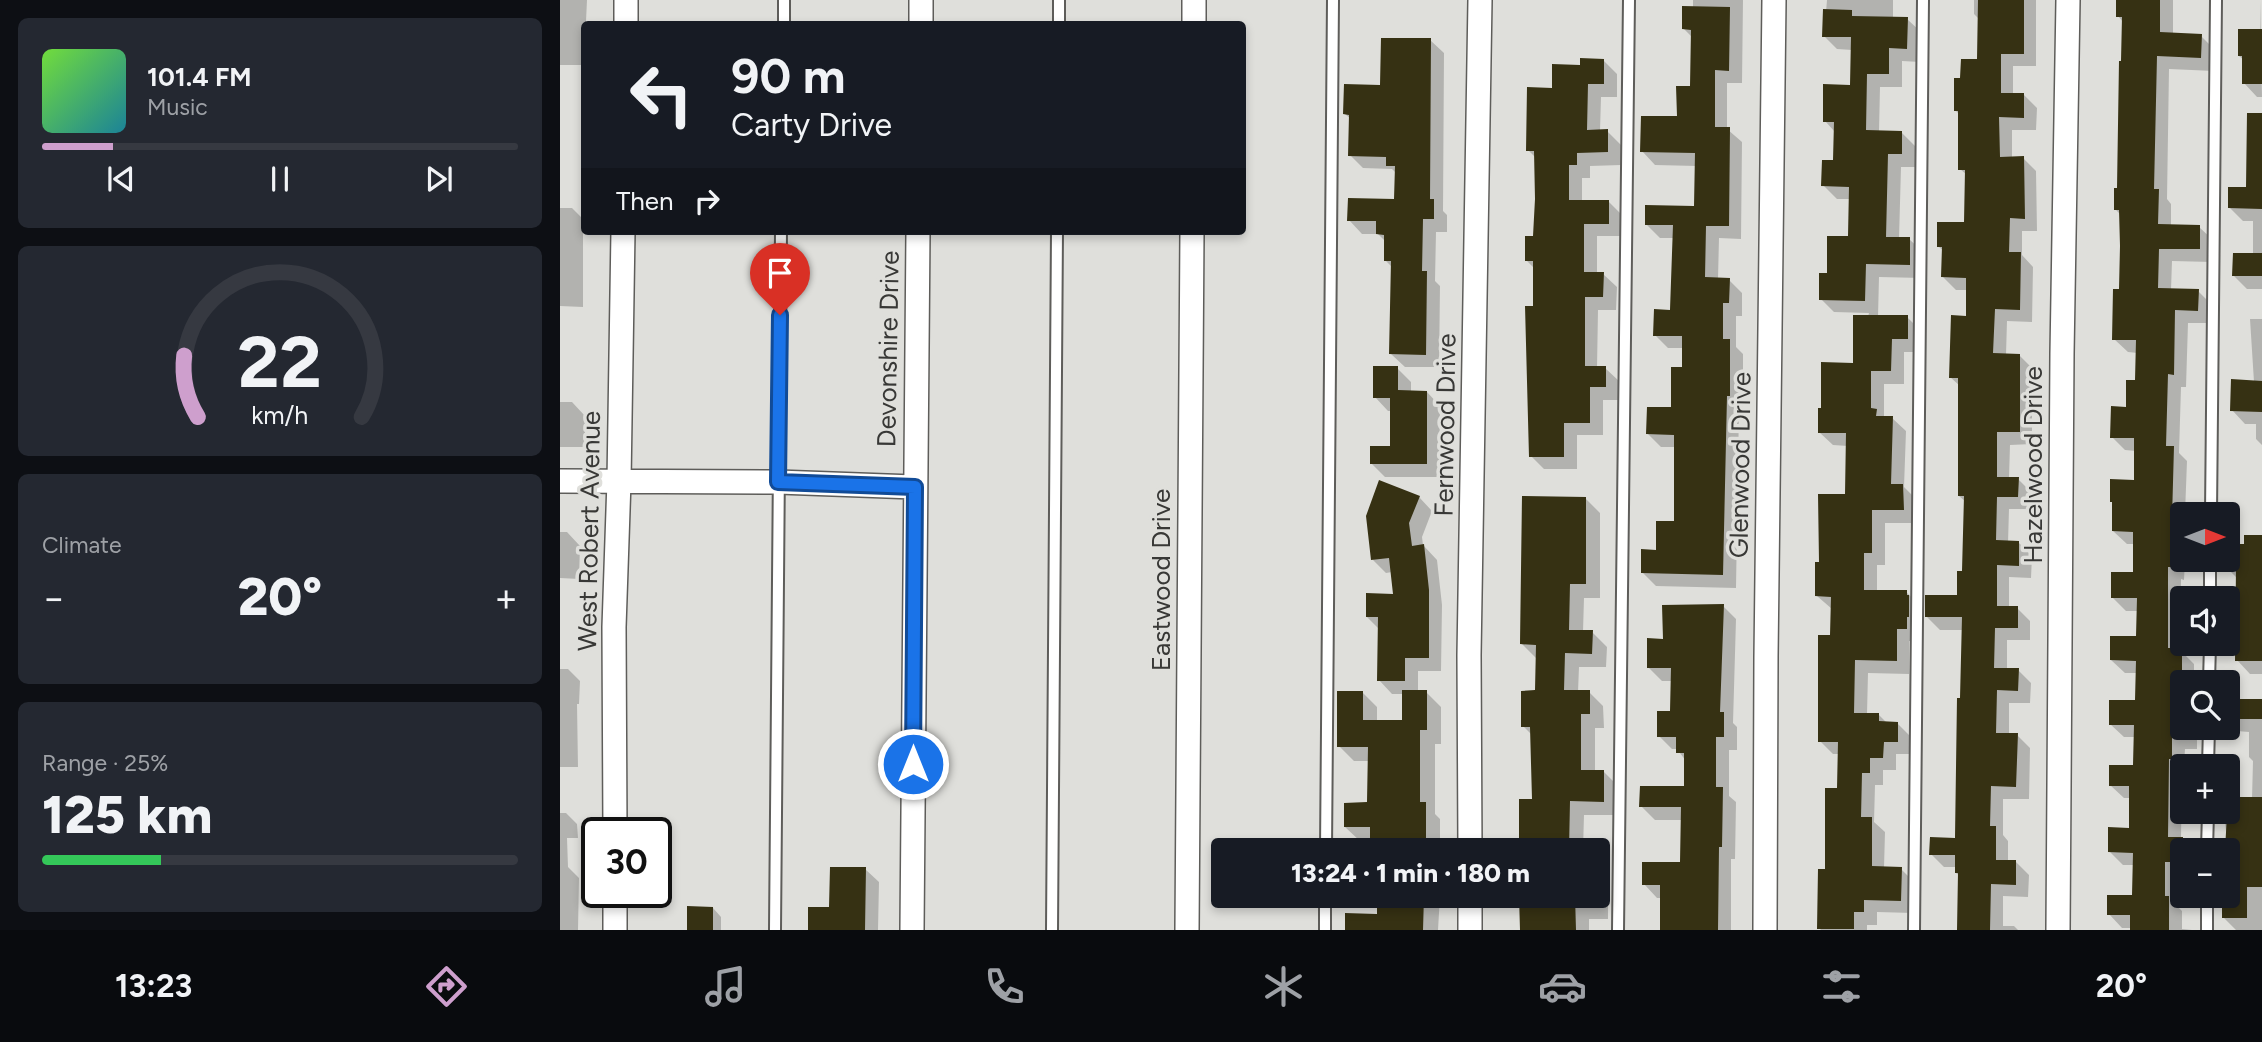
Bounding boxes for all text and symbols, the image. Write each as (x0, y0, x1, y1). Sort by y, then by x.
text: 90 m (731, 46, 846, 105)
icon: left (616, 49, 707, 140)
text: 101.4 FM (147, 61, 252, 93)
text: Music (147, 93, 208, 121)
text: Carty Drive (731, 106, 892, 144)
icon: previous (102, 160, 140, 198)
icon: pause (261, 160, 299, 198)
icon: next (420, 160, 458, 198)
icon: right (688, 182, 726, 220)
text: Then (616, 185, 674, 217)
pin (750, 243, 810, 315)
street label: Devonshire Drive (870, 250, 906, 448)
icon: arrive (761, 254, 799, 292)
text: 22 (238, 318, 322, 405)
street label: Fernwood Drive (1427, 333, 1463, 517)
street label: Hazelwood Drive (2017, 366, 2049, 564)
street label: Glenwood Drive (1722, 372, 1758, 558)
text: km/h (251, 400, 309, 430)
street label: West Robert Avenue (571, 411, 607, 651)
street label: Eastwood Drive (1145, 489, 1177, 671)
north arrow (2170, 502, 2240, 572)
map controls (2170, 502, 2240, 908)
text: Climate (42, 531, 121, 559)
text: 20° (238, 566, 322, 628)
text: − (42, 575, 66, 621)
text: + (494, 575, 518, 621)
button: sound (2170, 586, 2240, 656)
button: search (2170, 670, 2240, 740)
position arrow (876, 727, 950, 801)
text: Range · 25% (42, 749, 168, 777)
button: + (2170, 754, 2240, 824)
text: 125 km (42, 784, 212, 846)
speed limit sign: 30 (581, 817, 672, 908)
button: − (2170, 838, 2240, 908)
text: 13:24 · 1 min · 180 m (1291, 857, 1530, 889)
icon: directions (422, 962, 471, 1011)
icon: music (701, 962, 750, 1011)
icon: phone (980, 962, 1029, 1011)
icon: climate (1259, 962, 1308, 1011)
icon: car (1538, 962, 1587, 1011)
icon: filters (1817, 962, 1866, 1011)
text: 13:23 (115, 967, 192, 1005)
text: 20° (2096, 967, 2147, 1005)

